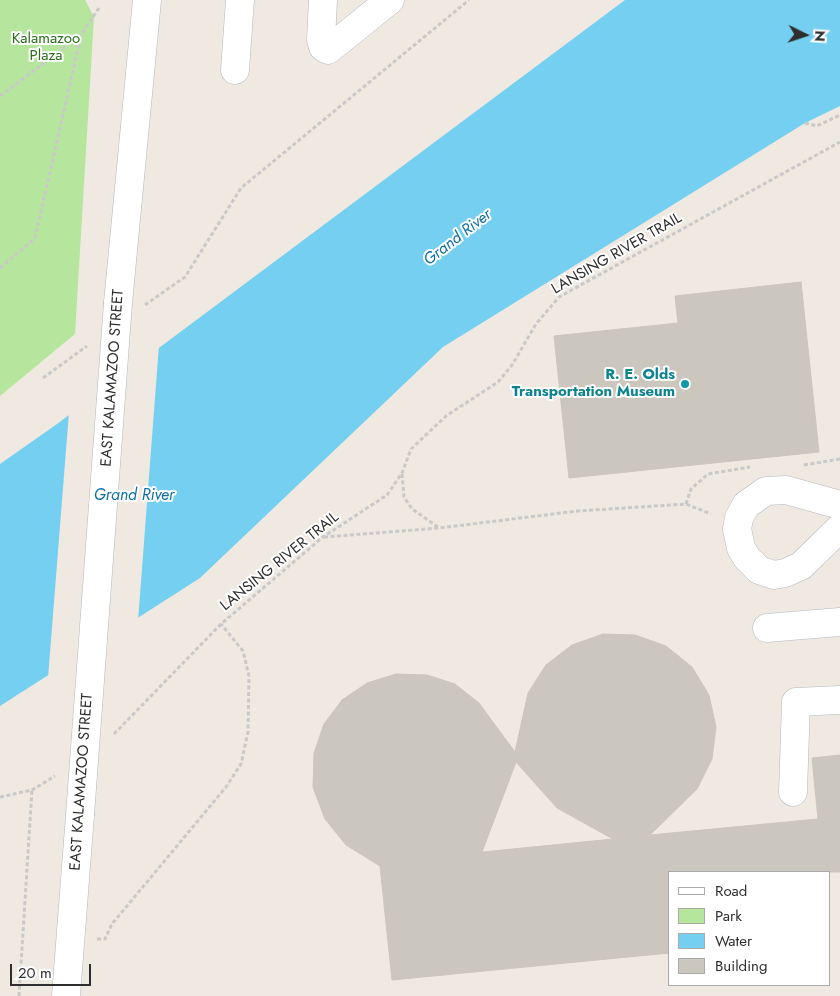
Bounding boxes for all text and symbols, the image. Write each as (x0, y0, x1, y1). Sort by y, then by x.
north arrow (780, 10, 830, 60)
park label: Kalamazoo Plaza (12, 30, 80, 65)
text: N (810, 30, 830, 42)
water label: Grand River (420, 206, 496, 270)
street label: LANSING RIVER TRAIL (549, 209, 685, 299)
street label: EAST KALAMAZOO STREET (98, 289, 128, 467)
place label: R. E. Olds Transportation Museum (512, 366, 675, 401)
marker: R. E. Olds Transportation Museum (679, 378, 691, 390)
water label: Grand River (94, 486, 174, 506)
street label: LANSING RIVER TRAIL (217, 509, 343, 615)
street label: EAST KALAMAZOO STREET (67, 693, 97, 871)
legend (668, 871, 830, 986)
text: Road (715, 880, 747, 902)
text: Park (715, 905, 742, 927)
text: Water (715, 930, 752, 952)
scale bar (12, 954, 94, 986)
text: Building (715, 955, 767, 977)
text: 20 m (18, 962, 52, 984)

